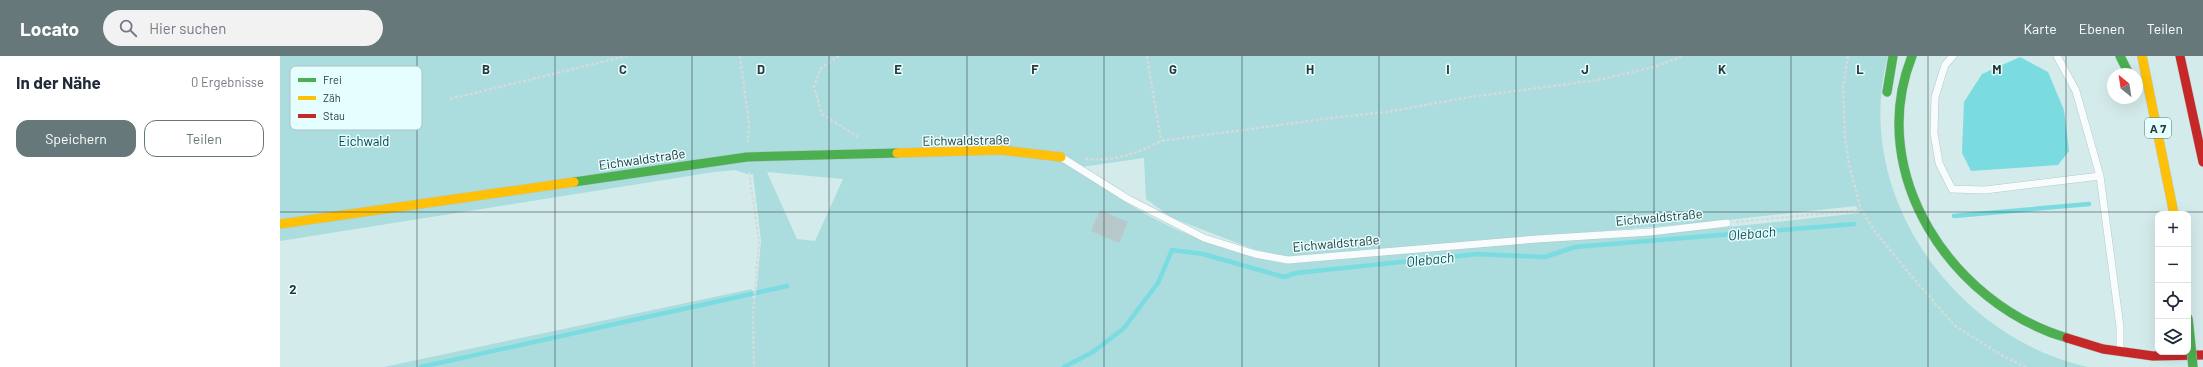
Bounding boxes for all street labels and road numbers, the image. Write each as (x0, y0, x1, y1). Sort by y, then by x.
road number: A 7 (2145, 118, 2171, 138)
street label: Eichwaldstraße (922, 131, 1010, 149)
street label: Eichwaldstraße (598, 145, 686, 173)
street label: Eichwaldstraße (1615, 205, 1703, 229)
street label: Eichwaldstraße (1292, 231, 1380, 255)

